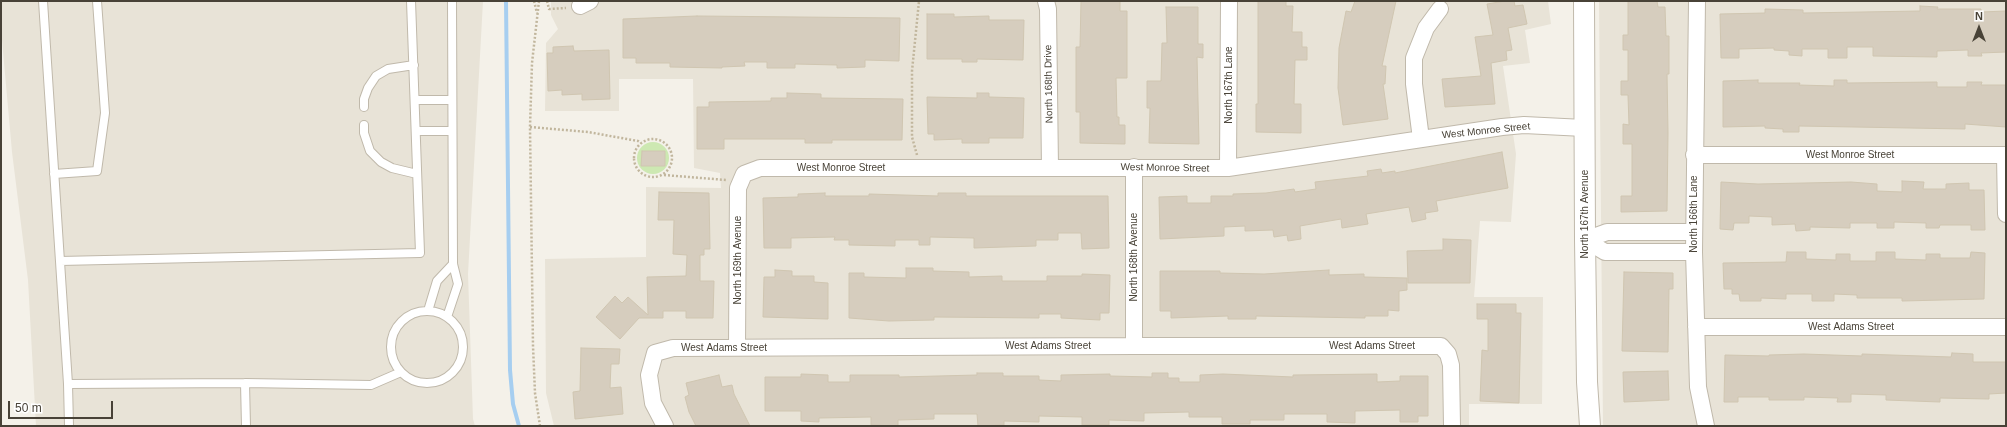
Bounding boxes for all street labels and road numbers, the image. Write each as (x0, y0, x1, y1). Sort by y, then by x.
street label: North 168th Drive (1042, 45, 1056, 123)
street label: North 167th Lane (1223, 46, 1235, 124)
street label: West Monroe Street (1441, 120, 1531, 142)
street label: West Monroe Street (1806, 149, 1894, 161)
street label: West Monroe Street (1121, 161, 1209, 175)
street label: West Monroe Street (797, 162, 885, 174)
street label: North 167th Avenue (1579, 170, 1591, 258)
street label: North 166th Lane (1688, 175, 1700, 253)
street label: North 168th Avenue (1128, 213, 1140, 301)
street label: North 169th Avenue (732, 216, 744, 304)
street label: West Adams Street (1808, 321, 1894, 333)
street label: West Adams Street (1005, 340, 1091, 352)
street label: West Adams Street (1329, 340, 1415, 352)
street label: West Adams Street (681, 342, 767, 354)

